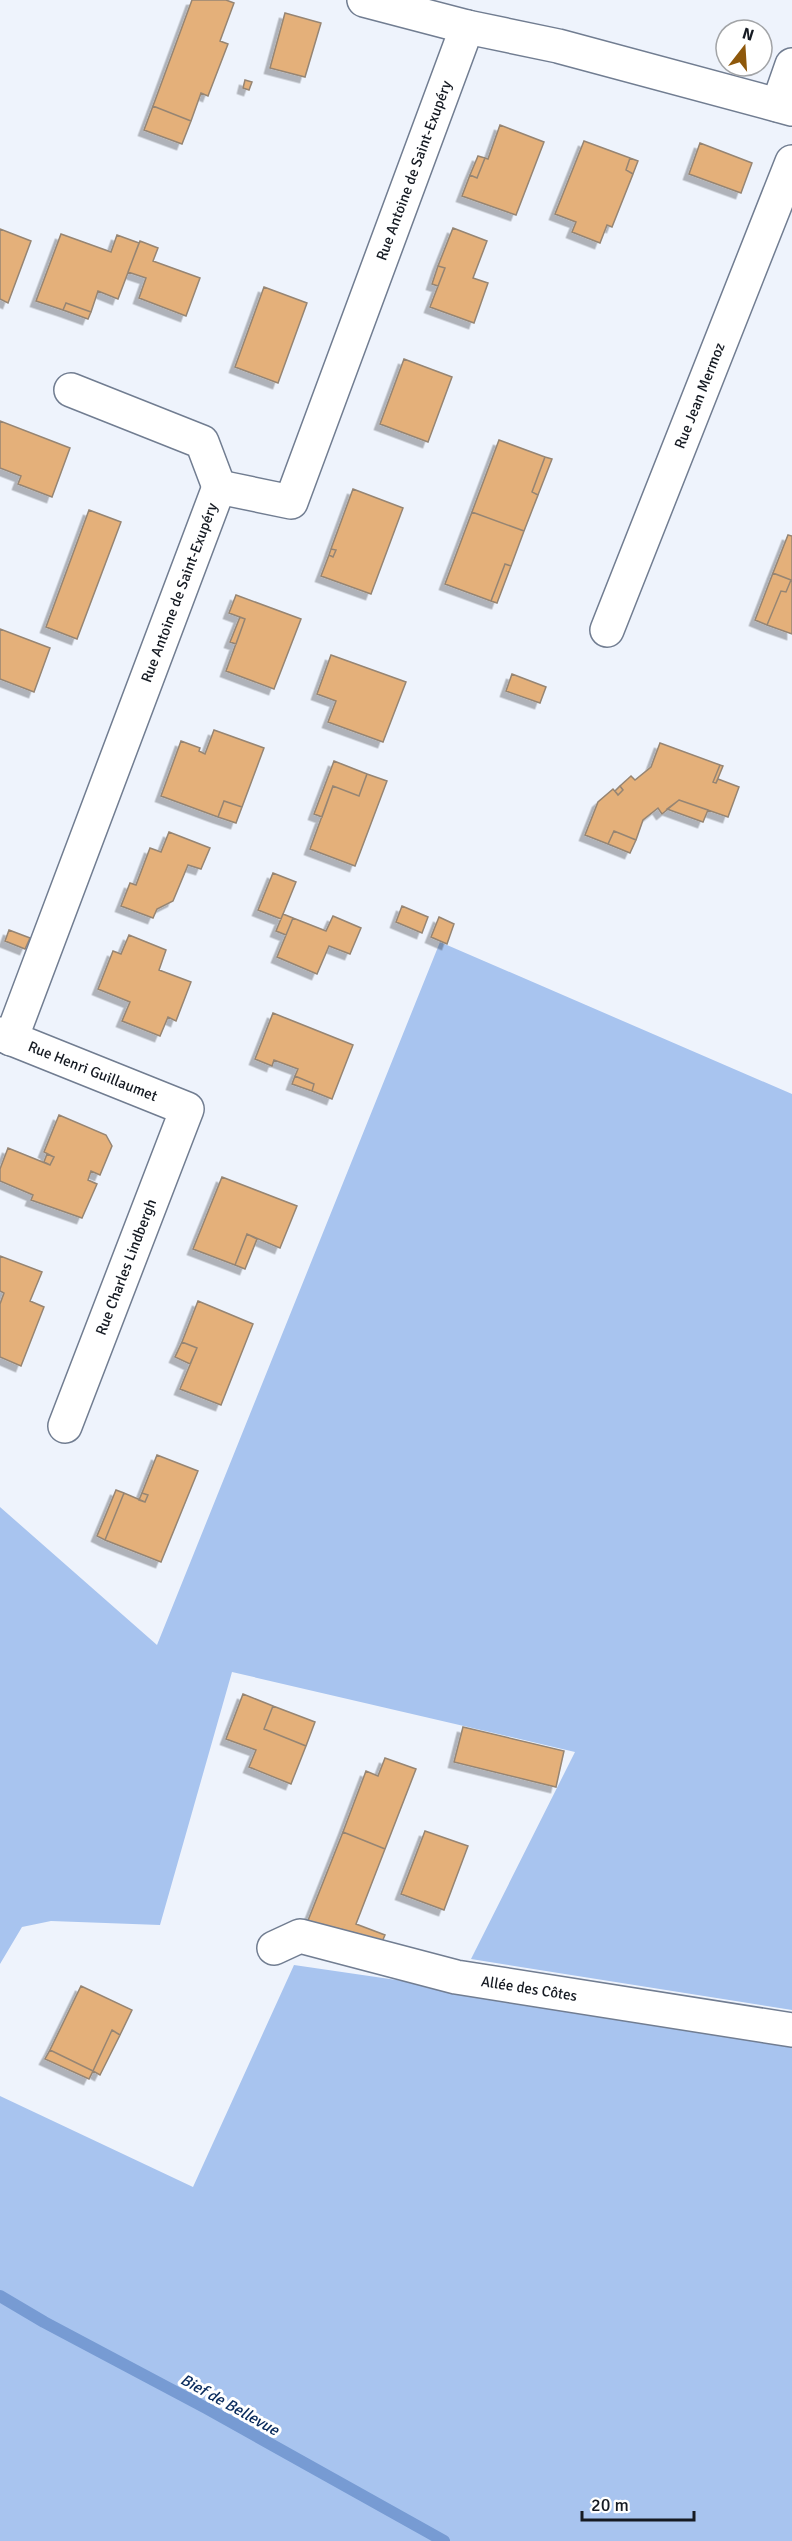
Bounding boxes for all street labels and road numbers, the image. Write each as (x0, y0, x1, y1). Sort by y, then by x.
street label: Rue Antoine de Saint-Exupéry (372, 78, 455, 263)
street label: Rue Jean Mermoz (671, 340, 729, 451)
street label: Rue Antoine de Saint-Exupéry (137, 500, 221, 685)
street label: Rue Henri Guillaumet (26, 1037, 160, 1105)
street label: Rue Charles Lindbergh (92, 1196, 160, 1338)
street label: Allée des Côtes (480, 1972, 579, 2005)

